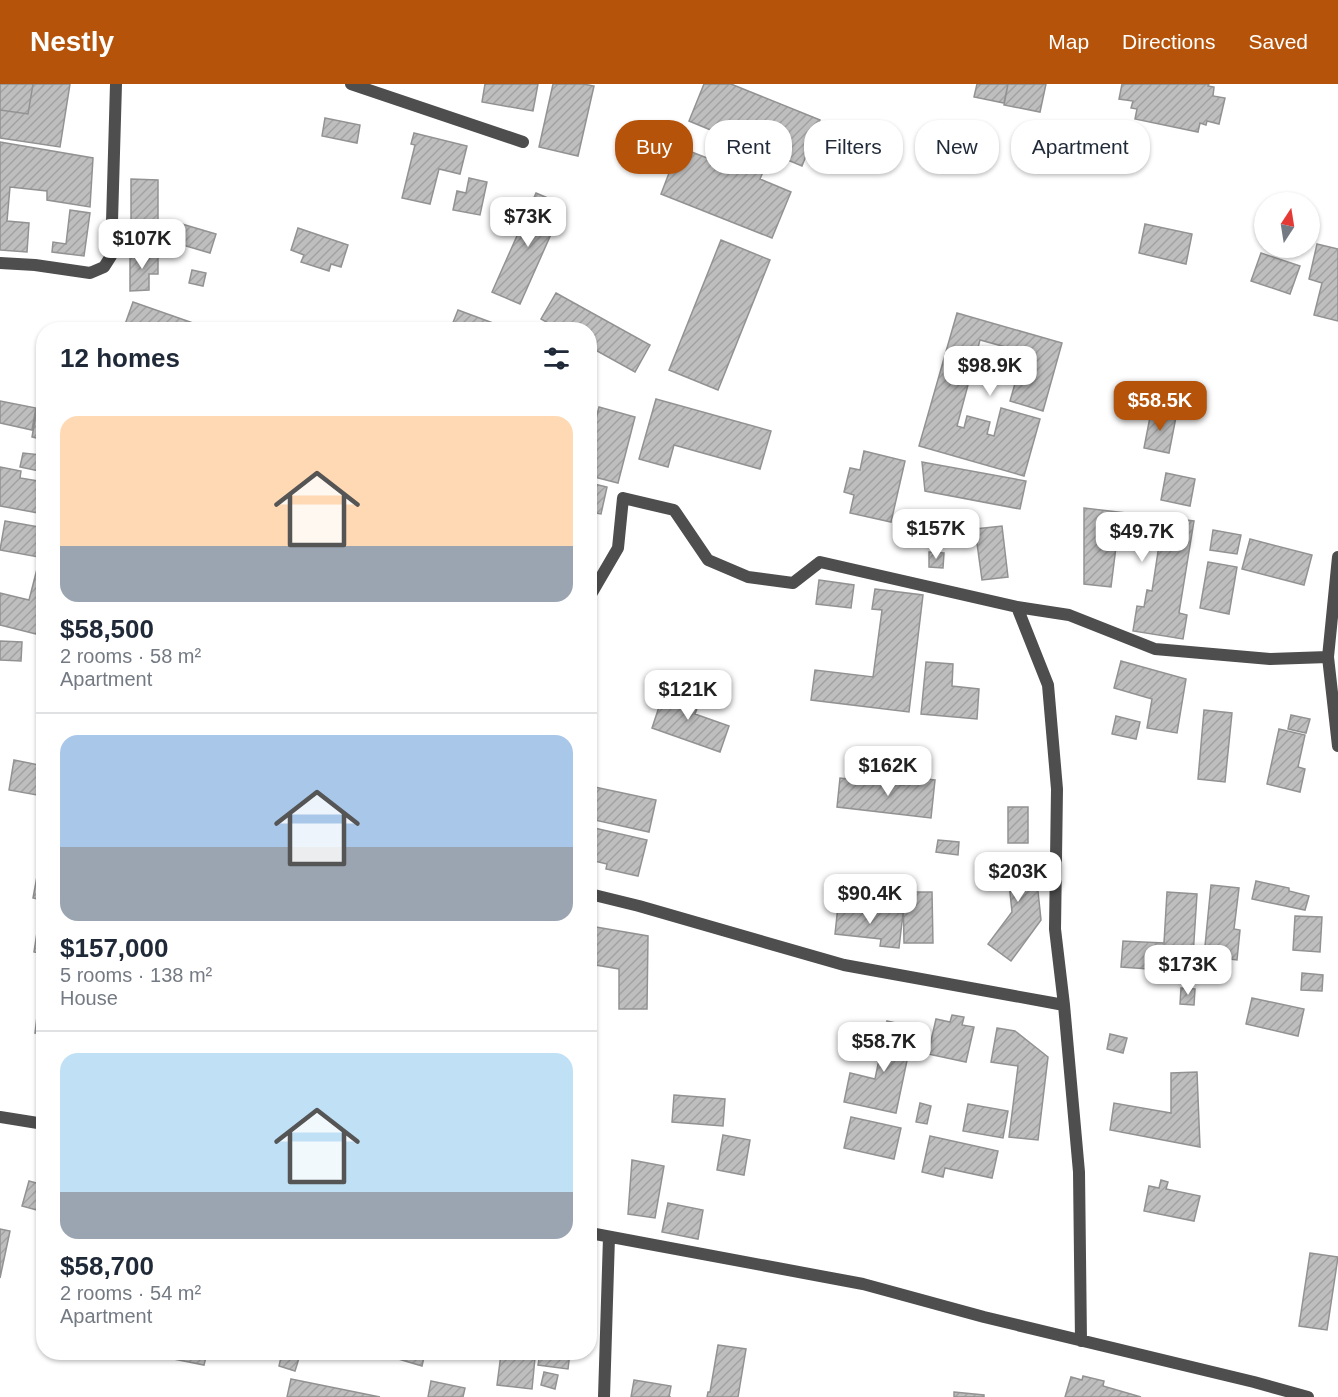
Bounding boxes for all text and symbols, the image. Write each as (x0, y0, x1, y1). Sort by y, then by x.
text: Nestly (30, 26, 114, 57)
text: Map (1048, 30, 1089, 53)
text: Directions (1122, 30, 1215, 53)
text: Saved (1248, 30, 1308, 53)
chip: Buy (615, 120, 693, 174)
chip: Rent (705, 120, 792, 174)
chip: Filters (804, 120, 903, 174)
chip: New (915, 120, 999, 174)
chip: Apartment (1011, 120, 1150, 174)
north arrow (1254, 192, 1320, 258)
map controls (1254, 192, 1320, 258)
pin: $73K (492, 197, 564, 248)
text: $73K (504, 205, 552, 227)
pin: $107K (100, 219, 184, 270)
text: $107K (113, 227, 171, 249)
icon: filters (540, 342, 573, 375)
text: 12 homes (60, 343, 180, 373)
pin: $98.9K (941, 346, 1039, 397)
text: $98.9K (958, 354, 1022, 376)
pin: $58.5K (1111, 381, 1209, 432)
text: $58.5K (1128, 389, 1192, 411)
icon: home (263, 455, 371, 563)
pin: $157K (894, 509, 978, 560)
pin: $49.7K (1093, 512, 1191, 563)
text: $157K (907, 517, 965, 539)
text: $49.7K (1110, 520, 1174, 542)
text: $58,500 (60, 614, 154, 644)
text: 2 rooms · 58 m² (60, 645, 201, 667)
text: Apartment (60, 668, 152, 690)
pin: $121K (646, 670, 730, 721)
text: $121K (659, 678, 717, 700)
pin: $162K (846, 746, 930, 797)
text: $162K (859, 754, 917, 776)
icon: home (263, 774, 371, 882)
pin: $203K (976, 852, 1060, 903)
text: $203K (989, 860, 1047, 882)
pin: $90.4K (821, 874, 919, 925)
text: $90.4K (838, 882, 902, 904)
text: $157,000 (60, 933, 168, 963)
pin: $173K (1146, 945, 1230, 996)
text: $173K (1159, 953, 1217, 975)
text: 5 rooms · 138 m² (60, 964, 212, 986)
text: House (60, 987, 118, 1009)
pin: $58.7K (835, 1022, 933, 1073)
text: $58.7K (852, 1030, 916, 1052)
icon: home (263, 1092, 371, 1200)
text: $58,700 (60, 1251, 154, 1281)
text: 2 rooms · 54 m² (60, 1282, 201, 1304)
text: Apartment (60, 1305, 152, 1327)

